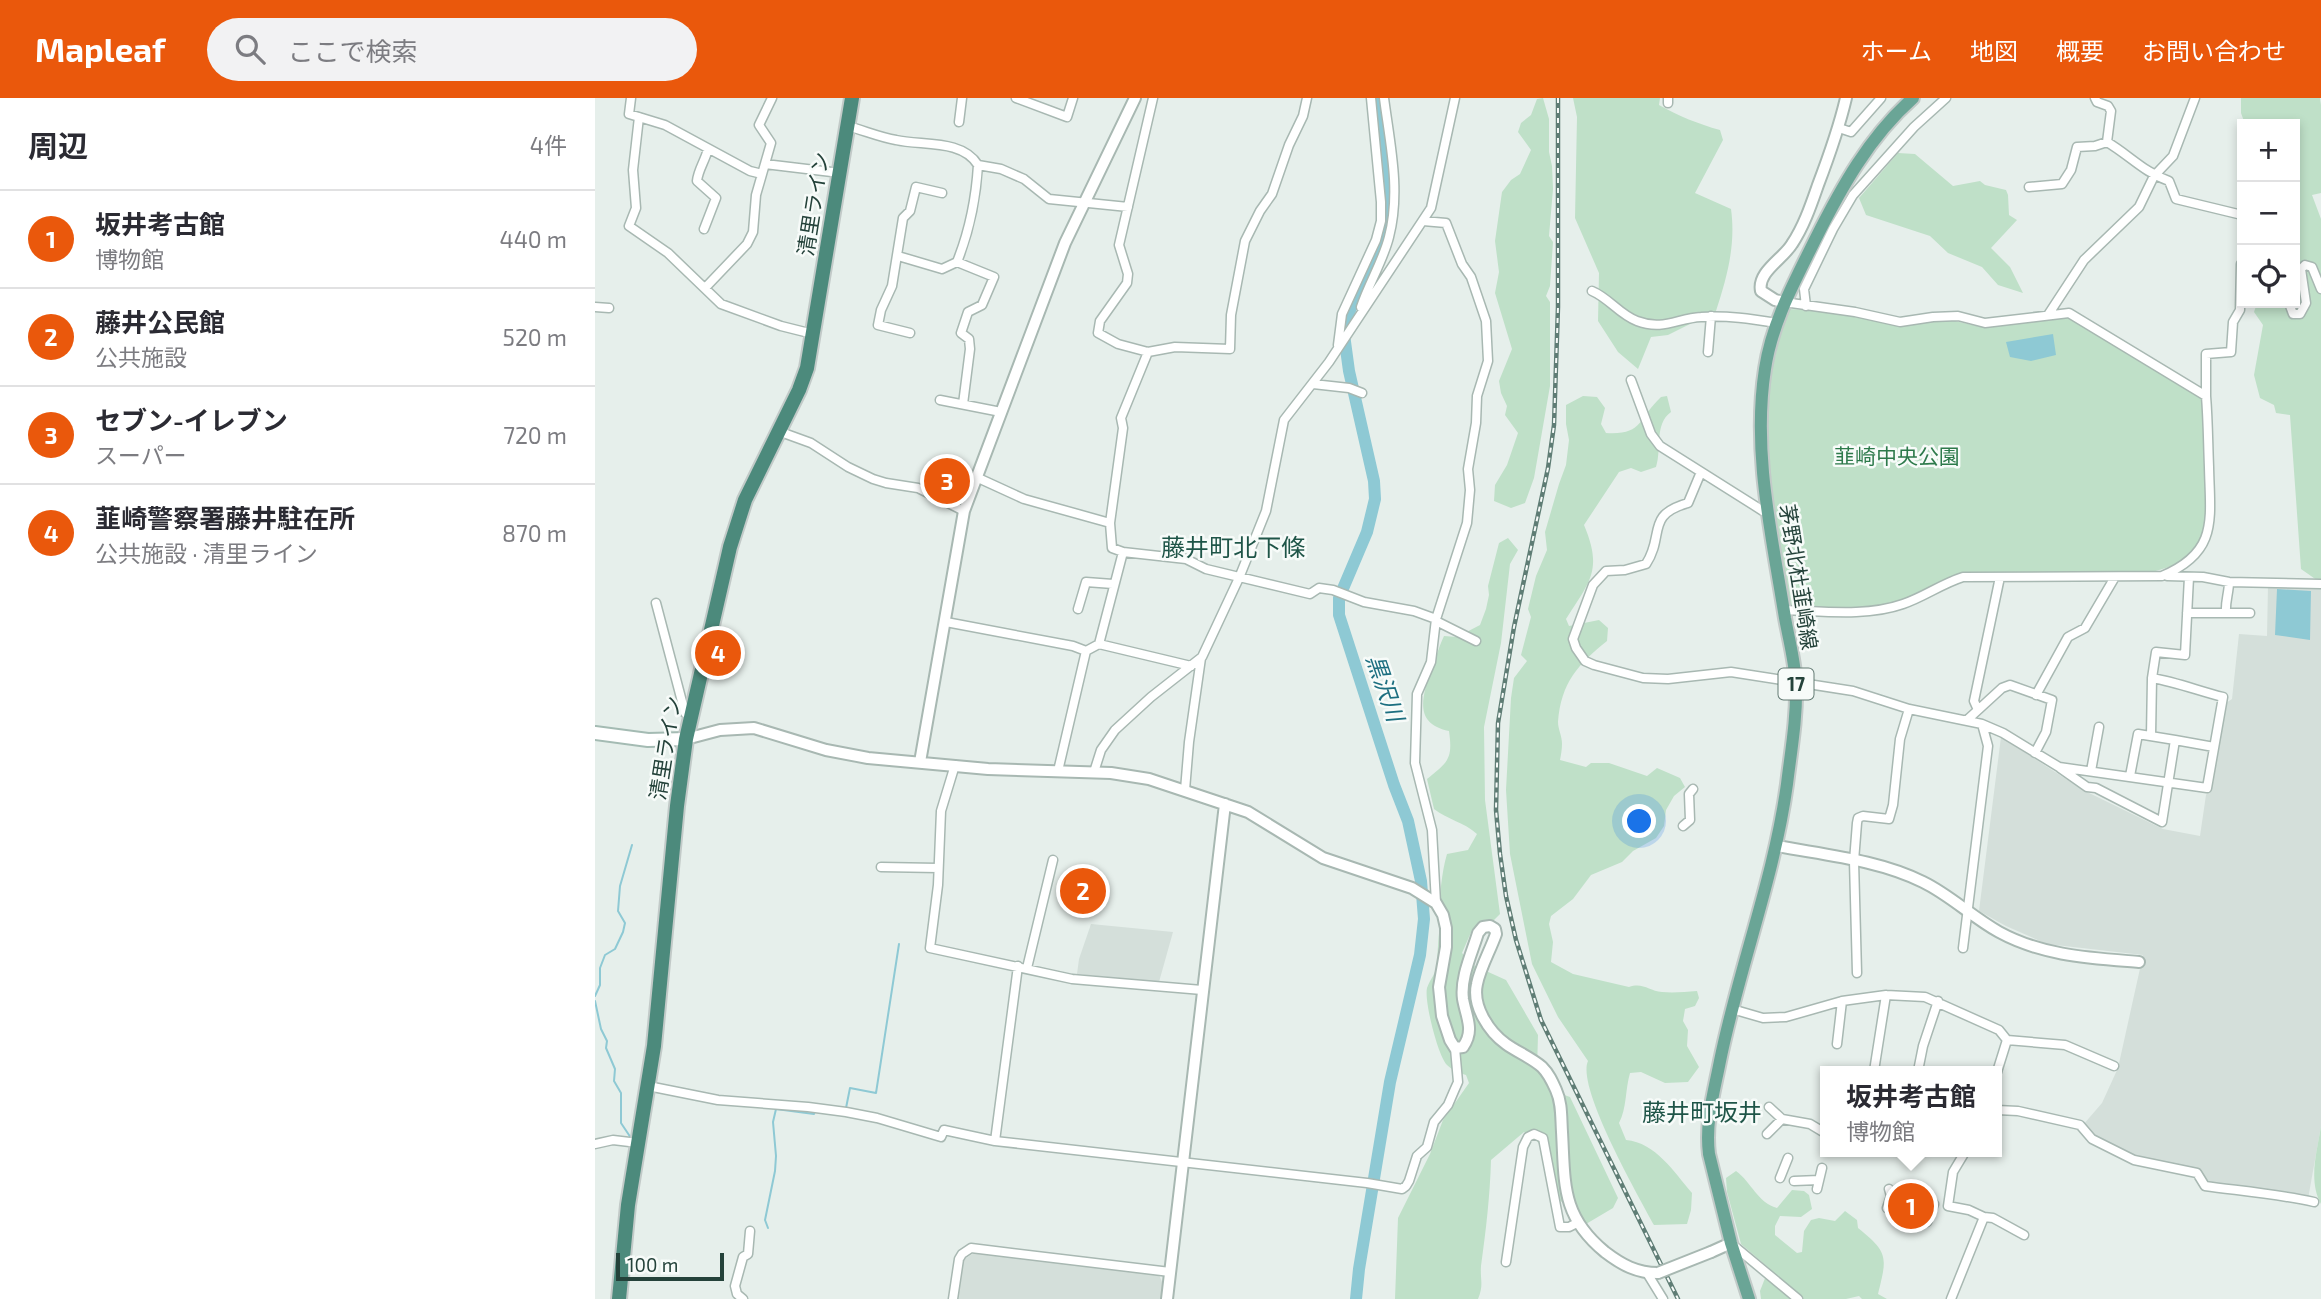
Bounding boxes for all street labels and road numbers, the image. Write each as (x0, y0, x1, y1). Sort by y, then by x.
street label: 清里ライン (792, 150, 833, 258)
street label: 茅野北杜韮崎線 (1776, 502, 1823, 651)
road number: 17 (1779, 668, 1813, 699)
street label: 清里ライン (644, 694, 685, 802)

